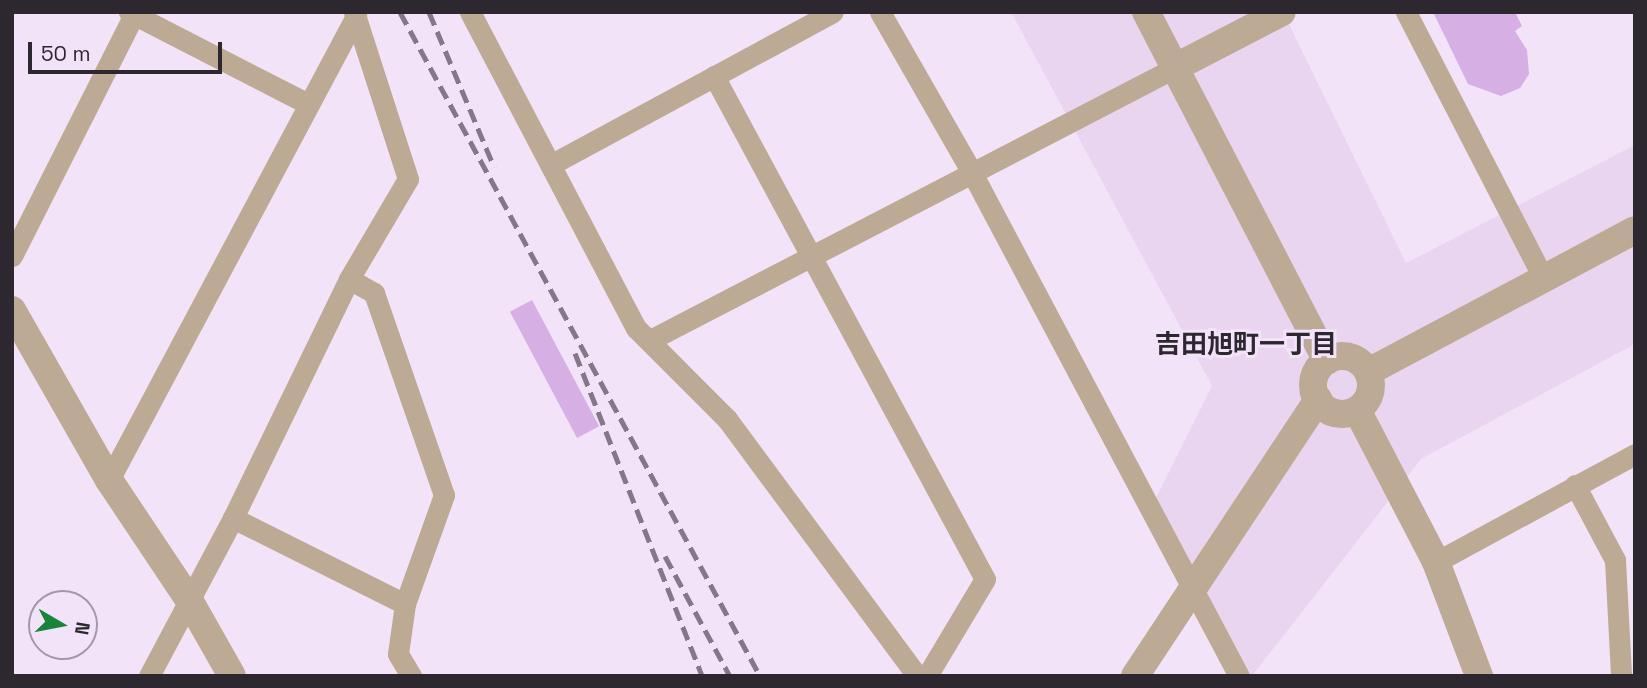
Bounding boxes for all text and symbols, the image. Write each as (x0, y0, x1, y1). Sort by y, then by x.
scale bar (32, 28, 226, 72)
text: 50 m (41, 40, 91, 67)
district label: 吉田旭町一丁目 (1155, 329, 1337, 361)
north arrow (28, 590, 98, 660)
text: N (69, 620, 96, 637)

